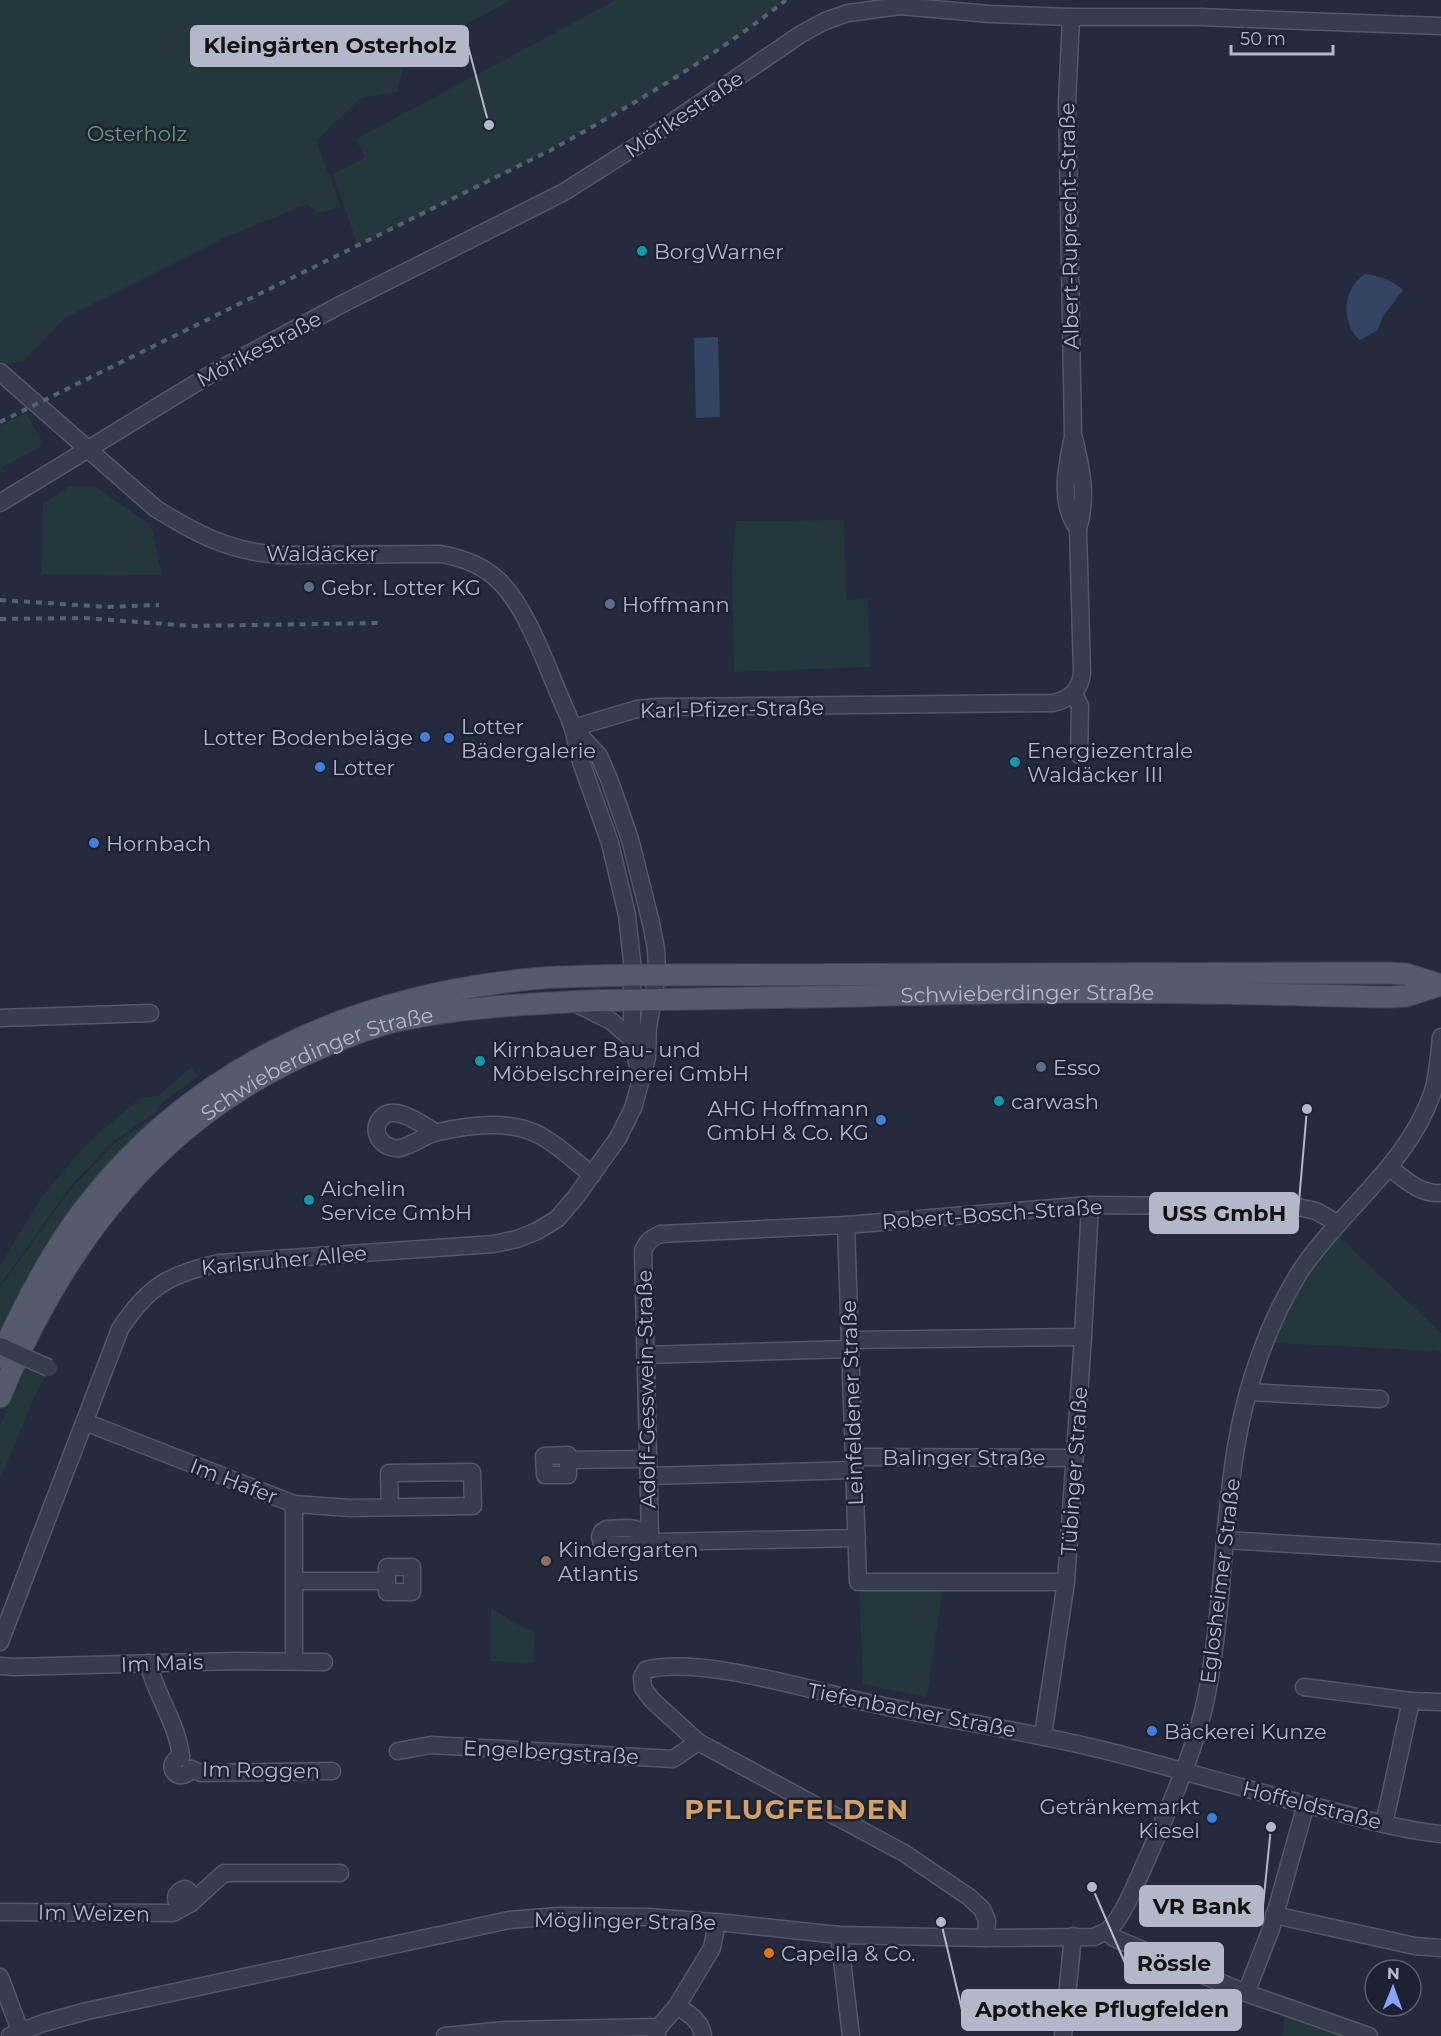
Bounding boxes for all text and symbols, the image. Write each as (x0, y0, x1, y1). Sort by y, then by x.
scale bar (1231, 18, 1333, 56)
callout: Kleingärten Osterholz (191, 26, 468, 66)
text: 50 m (1240, 28, 1286, 50)
text: Kleingärten Osterholz (204, 32, 457, 59)
street label: Mörikestraße (620, 65, 748, 163)
street label: Albert-Ruprecht-Straße (1054, 102, 1084, 350)
park label: Osterholz (87, 121, 187, 146)
place label: BorgWarner (654, 239, 784, 264)
marker: BorgWarner (635, 244, 649, 258)
street label: Mörikestraße (192, 306, 326, 392)
street label: Waldäcker (266, 541, 378, 566)
place label: Gebr. Lotter KG (321, 575, 481, 600)
marker: Gebr. Lotter KG (302, 580, 316, 594)
place label: Hoffmann (622, 592, 730, 617)
marker: Hoffmann (603, 597, 617, 611)
street label: Karl-Pfizer-Straße (640, 695, 824, 723)
place label: Lotter Bädergalerie (461, 714, 596, 763)
place label: Lotter Bodenbeläge (203, 725, 413, 750)
marker: Lotter Bodenbeläge (418, 730, 432, 744)
marker: Lotter Bädergalerie (442, 731, 456, 745)
place label: Energiezentrale Waldäcker III (1027, 738, 1193, 787)
place label: Lotter (332, 755, 395, 780)
marker: Energiezentrale Waldäcker III (1008, 755, 1022, 769)
marker: Lotter (313, 760, 327, 774)
place label: Hornbach (106, 831, 211, 856)
marker: Hornbach (87, 836, 101, 850)
street label: Schwieberdinger Straße (900, 979, 1154, 1007)
street label: Schwieberdinger Straße (196, 1002, 435, 1126)
place label: Kirnbauer Bau- und Möbelschreinerei GmbH (492, 1037, 749, 1086)
marker: Kirnbauer Bau- und Möbelschreinerei GmbH (473, 1054, 487, 1068)
place label: Esso (1053, 1055, 1101, 1080)
marker: Esso (1034, 1060, 1048, 1074)
place label: carwash (1011, 1089, 1099, 1114)
marker: carwash (992, 1094, 1006, 1108)
place label: AHG Hoffmann GmbH & Co. KG (707, 1096, 869, 1145)
marker: AHG Hoffmann GmbH & Co. KG (874, 1113, 888, 1127)
place label: Aichelin Service GmbH (321, 1176, 472, 1225)
marker: Aichelin Service GmbH (302, 1193, 316, 1207)
callout: USS GmbH (1150, 1193, 1298, 1233)
street label: Robert-Bosch-Straße (881, 1194, 1103, 1234)
text: USS GmbH (1162, 1200, 1286, 1227)
street label: Karlsruher Allee (200, 1240, 368, 1280)
street label: Adolf-Gesswein-Straße (631, 1269, 661, 1509)
street label: Leinfeldener Straße (836, 1300, 868, 1506)
street label: Tübinger Straße (1056, 1386, 1092, 1556)
street label: Balinger Straße (883, 1445, 1045, 1470)
street label: Im Hafer (187, 1453, 281, 1509)
street label: Eglosheimer Straße (1195, 1477, 1245, 1685)
place label: Kindergarten Atlantis (558, 1537, 698, 1586)
marker: Kindergarten Atlantis (539, 1554, 553, 1568)
street label: Im Mais (120, 1649, 204, 1677)
street label: Tiefenbacher Straße (806, 1678, 1018, 1742)
place label: Bäckerei Kunze (1164, 1719, 1327, 1744)
marker: Bäckerei Kunze (1145, 1724, 1159, 1738)
street label: Engelbergstraße (463, 1735, 639, 1769)
street label: Im Roggen (202, 1756, 320, 1784)
street label: Hoffeldstraße (1240, 1776, 1384, 1834)
district label: PFLUGFELDEN (684, 1793, 910, 1826)
place label: Getränkemarkt Kiesel (1040, 1794, 1200, 1843)
marker: Getränkemarkt Kiesel (1205, 1811, 1219, 1825)
callout: VR Bank (1140, 1886, 1263, 1926)
text: VR Bank (1152, 1893, 1252, 1920)
street label: Im Weizen (38, 1900, 150, 1926)
street label: Möglinger Straße (534, 1907, 716, 1935)
place label: Capella & Co. (781, 1941, 916, 1966)
callout: Rössle (1125, 1943, 1223, 1983)
marker: Capella & Co. (762, 1946, 776, 1960)
text: Rössle (1137, 1950, 1211, 1977)
north arrow (1363, 1958, 1423, 2018)
text: N (1387, 1964, 1400, 1983)
callout: Apotheke Pflugfelden (962, 1990, 1241, 2030)
text: Apotheke Pflugfelden (974, 1996, 1229, 2023)

